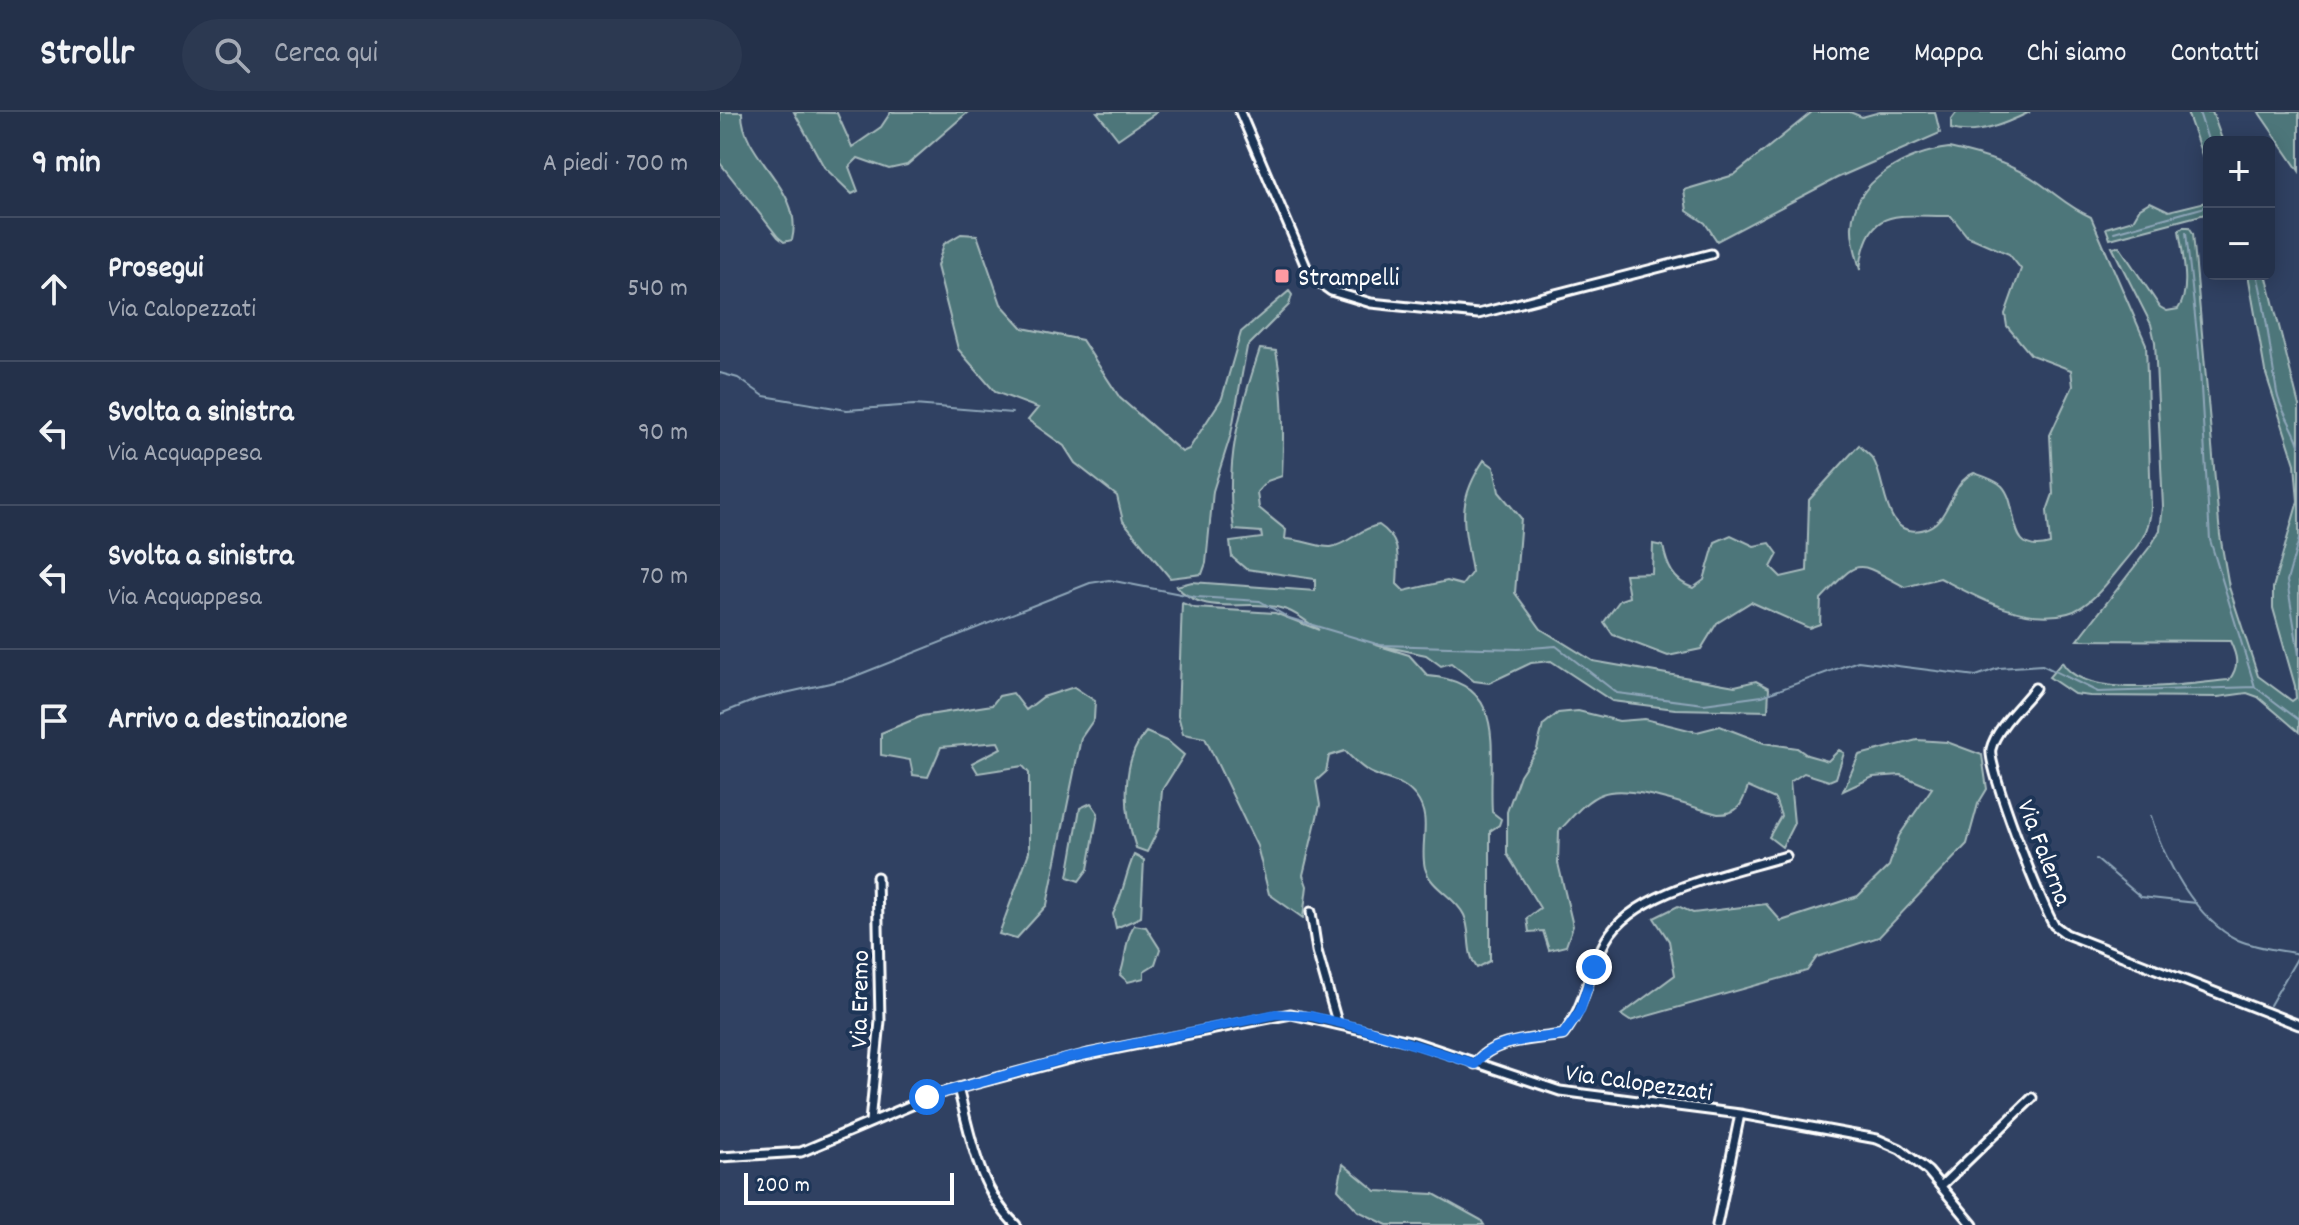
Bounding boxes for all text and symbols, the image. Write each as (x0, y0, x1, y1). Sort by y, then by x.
search box (182, 19, 742, 91)
text: Strollr (40, 28, 134, 83)
icon: search (210, 33, 254, 77)
text: Cerca qui (274, 34, 378, 77)
text: Home (1812, 35, 1870, 75)
text: Mappa (1914, 35, 1983, 75)
text: Chi siamo (2027, 35, 2127, 75)
text: Contatti (2171, 35, 2259, 75)
map controls (2203, 136, 2275, 280)
button: + (2203, 136, 2275, 208)
text: 9 min (32, 140, 101, 189)
text: A piedi · 700 m (543, 146, 688, 183)
button: − (2203, 208, 2275, 280)
text: Prosegui (108, 249, 204, 292)
place label: Strampelli (1298, 261, 1400, 298)
icon: ahead (32, 267, 76, 311)
marker: Strampelli (1273, 267, 1291, 285)
text: 540 m (627, 271, 688, 308)
text: Via Calopezzati (108, 292, 256, 329)
text: Svolta a sinistra (108, 393, 294, 436)
icon: left (32, 411, 76, 455)
text: 90 m (638, 415, 688, 452)
text: Via Acquappesa (108, 436, 262, 473)
text: Svolta a sinistra (108, 537, 294, 580)
icon: left (32, 555, 76, 599)
text: 70 m (640, 559, 688, 596)
text: Via Acquappesa (108, 580, 262, 617)
icon: arrive (32, 699, 76, 743)
text: Arrivo a destinazione (108, 700, 348, 743)
street label: Via Falerna (2006, 795, 2080, 912)
route end (1576, 949, 1612, 985)
street label: Via Eremo (842, 950, 881, 1048)
street label: Via Calopezzati (1563, 1056, 1715, 1113)
route start (909, 1079, 945, 1115)
scale bar (744, 1169, 954, 1205)
text: 200 m (756, 1171, 810, 1202)

